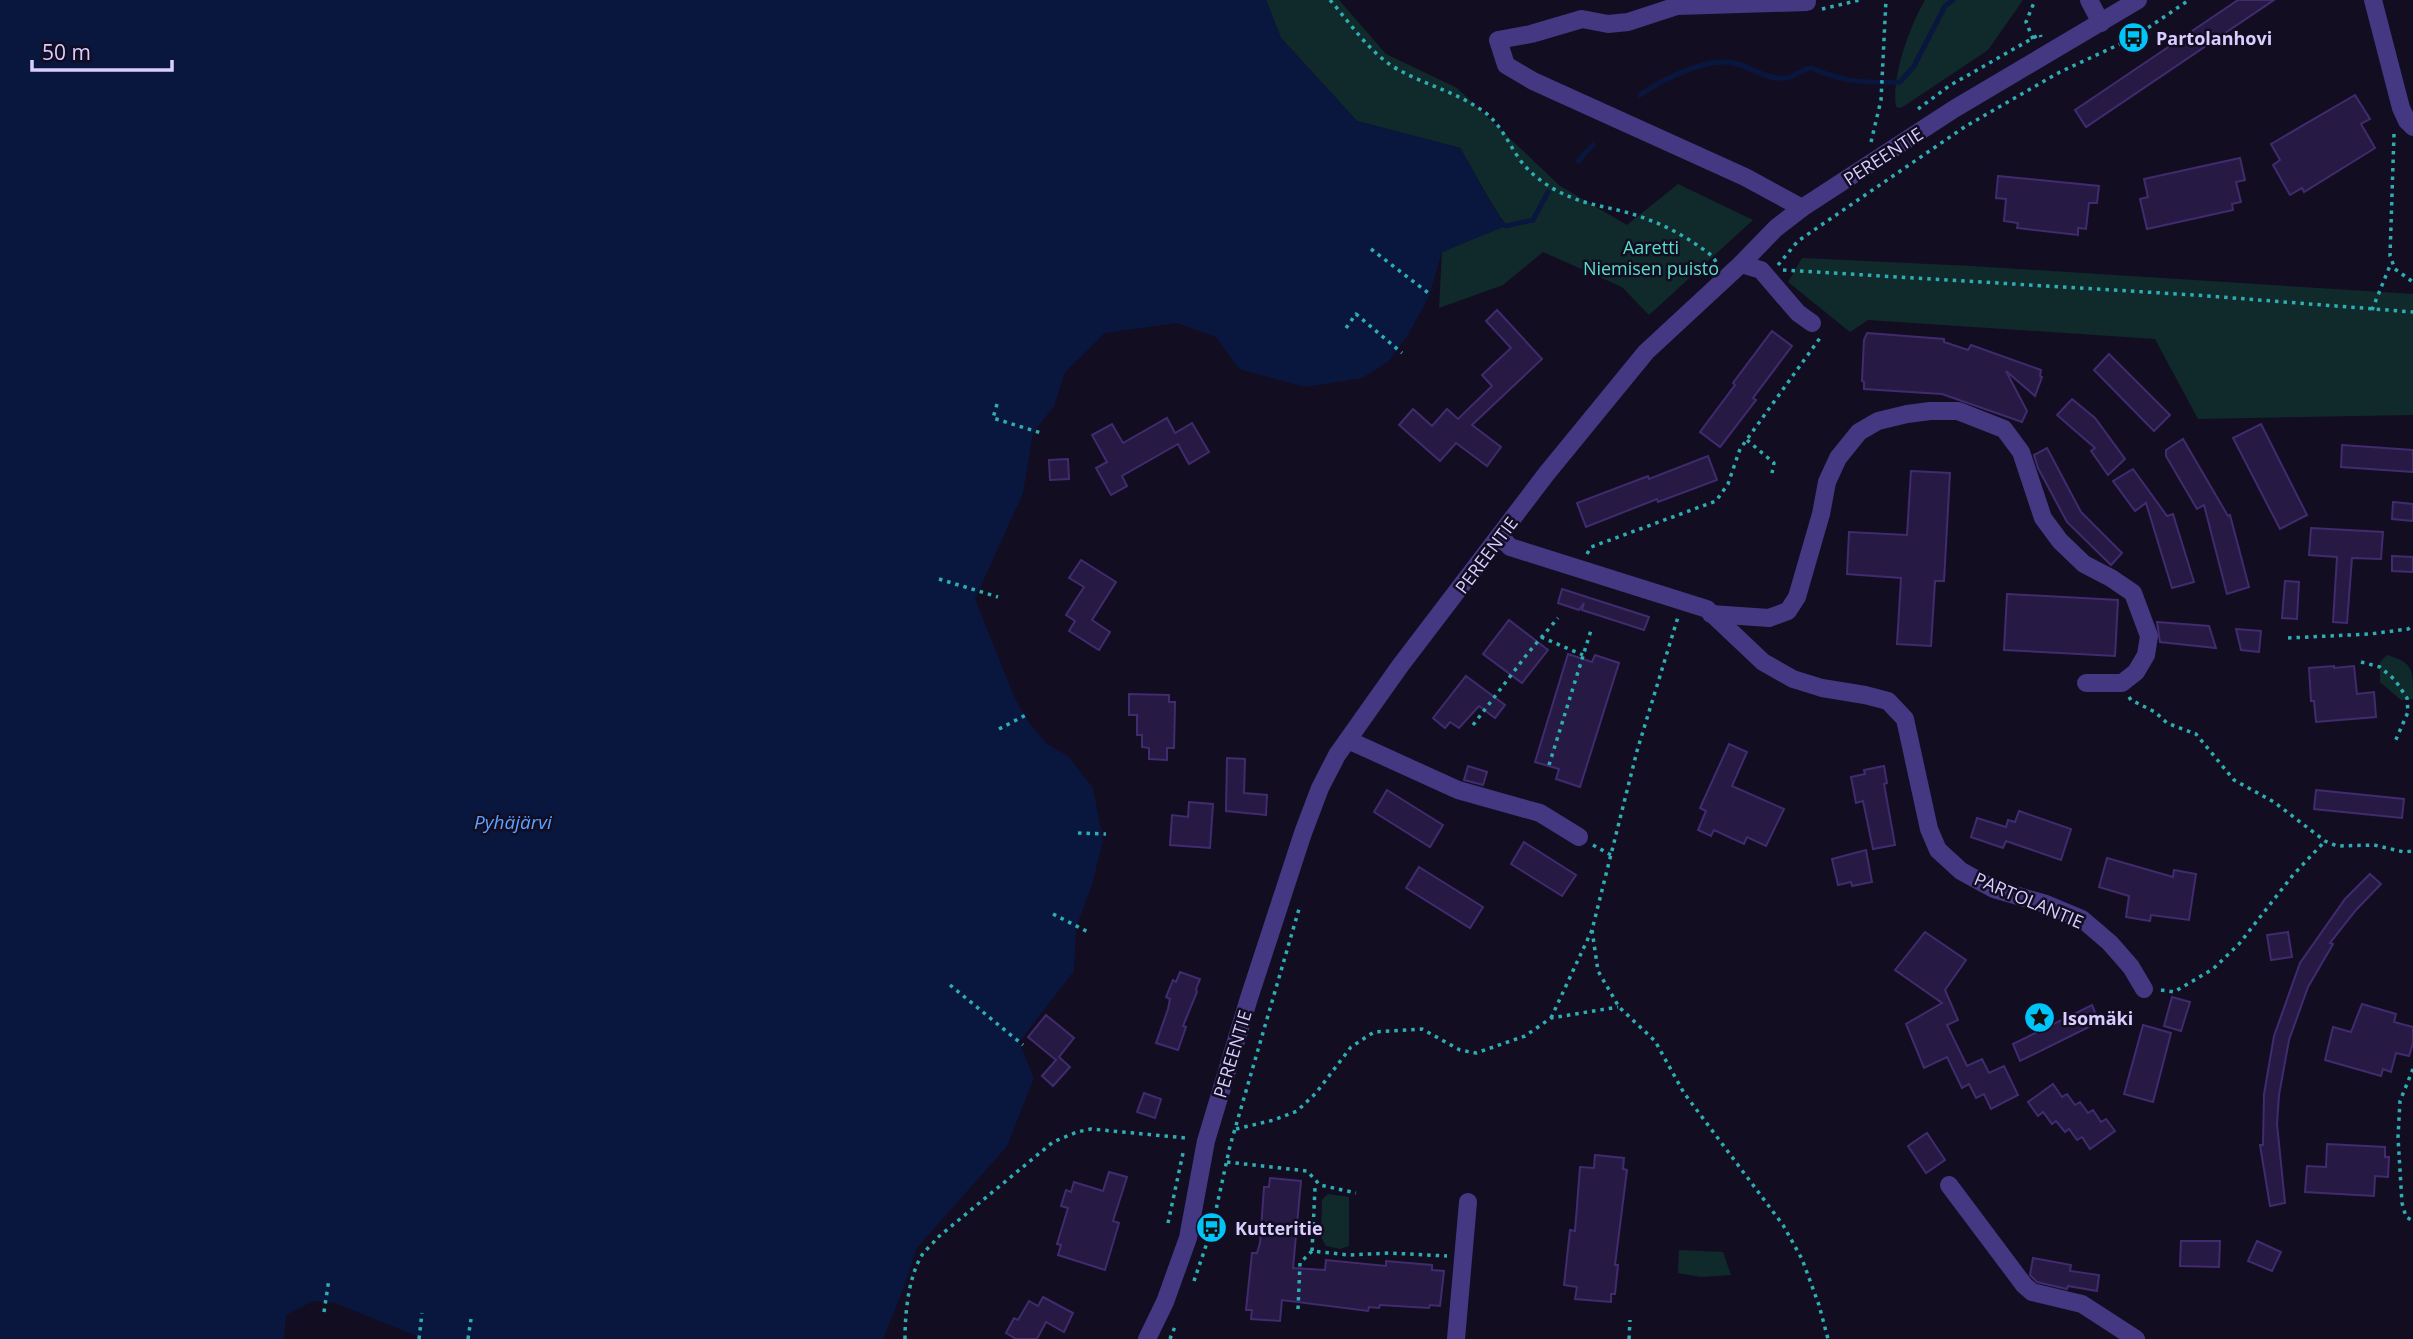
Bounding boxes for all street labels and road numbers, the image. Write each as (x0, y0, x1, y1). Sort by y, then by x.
street label: PEREENTIE (1839, 121, 1927, 191)
street label: PEREENTIE (1449, 512, 1523, 598)
street label: PARTOLANTIE (1971, 866, 2087, 934)
street label: PEREENTIE (1207, 1007, 1257, 1101)

